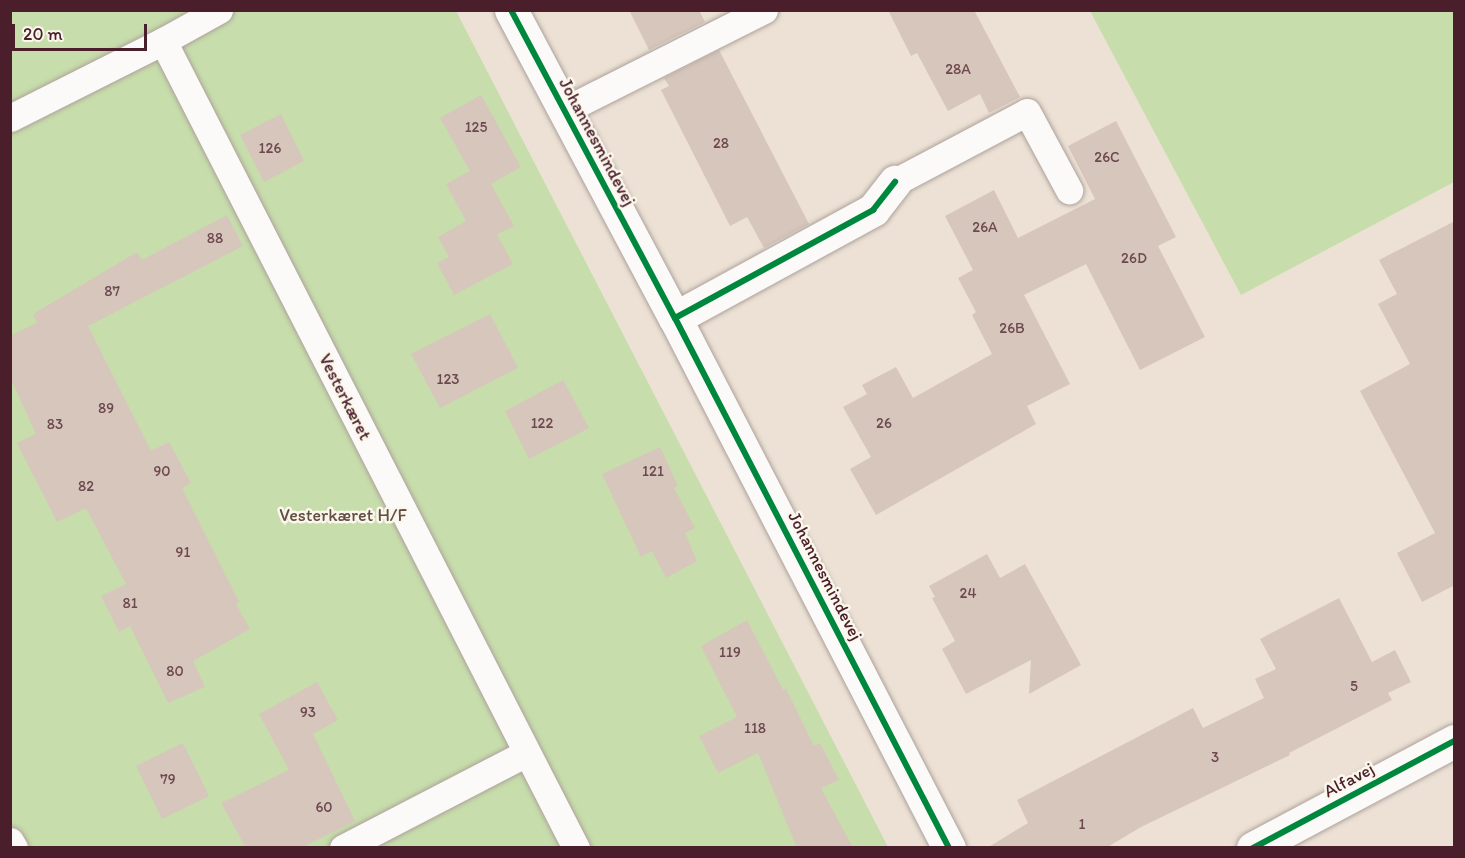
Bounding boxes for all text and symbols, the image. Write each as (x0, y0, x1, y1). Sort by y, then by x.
scale bar (15, 12, 150, 50)
text: 20 m (23, 23, 63, 45)
house number: 28A (945, 61, 971, 79)
street label: Johannesmindevej (554, 74, 640, 210)
house number: 125 (465, 119, 487, 137)
house number: 28 (713, 135, 729, 153)
house number: 126 (259, 140, 281, 158)
house number: 26C (1094, 149, 1120, 167)
house number: 26A (972, 219, 998, 237)
house number: 88 (207, 230, 223, 248)
house number: 26D (1121, 250, 1147, 268)
house number: 87 (104, 283, 120, 301)
house number: 26B (999, 320, 1025, 338)
street label: Vesterkæret (314, 350, 376, 444)
house number: 123 (436, 371, 460, 389)
house number: 89 (98, 400, 114, 418)
house number: 122 (531, 415, 553, 433)
house number: 26 (876, 415, 892, 433)
house number: 83 (47, 416, 63, 434)
house number: 90 (153, 463, 171, 481)
house number: 121 (642, 463, 664, 481)
house number: 82 (78, 478, 94, 496)
park label: Vesterkæret H/F (279, 504, 407, 526)
street label: Johannesmindevej (783, 508, 867, 644)
house number: 91 (176, 544, 190, 562)
house number: 24 (960, 585, 976, 603)
house number: 81 (122, 595, 138, 613)
house number: 119 (719, 644, 741, 662)
house number: 80 (166, 663, 184, 681)
house number: 5 (1350, 678, 1358, 696)
house number: 93 (300, 704, 316, 722)
house number: 118 (744, 720, 766, 738)
house number: 3 (1211, 749, 1219, 767)
street label: Alfavej (1320, 758, 1378, 802)
house number: 79 (160, 771, 176, 789)
house number: 60 (315, 799, 333, 817)
house number: 1 (1079, 816, 1085, 834)

